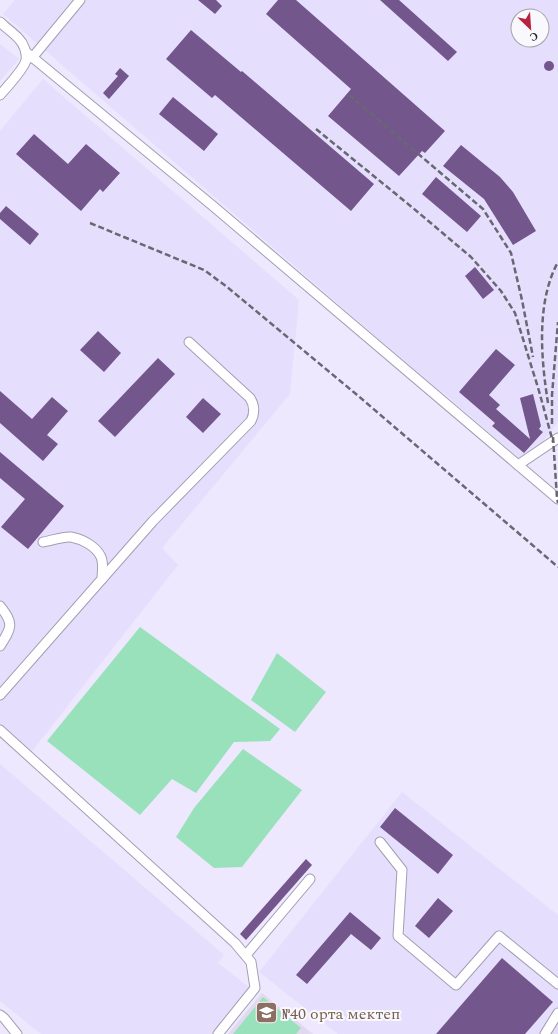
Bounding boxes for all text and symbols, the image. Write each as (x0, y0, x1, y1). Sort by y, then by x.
north arrow (510, 8, 550, 48)
text: С (527, 27, 541, 46)
school or university icon: №40 орта мектеп (253, 1000, 279, 1026)
place label: №40 орта мектеп (282, 1002, 400, 1026)

